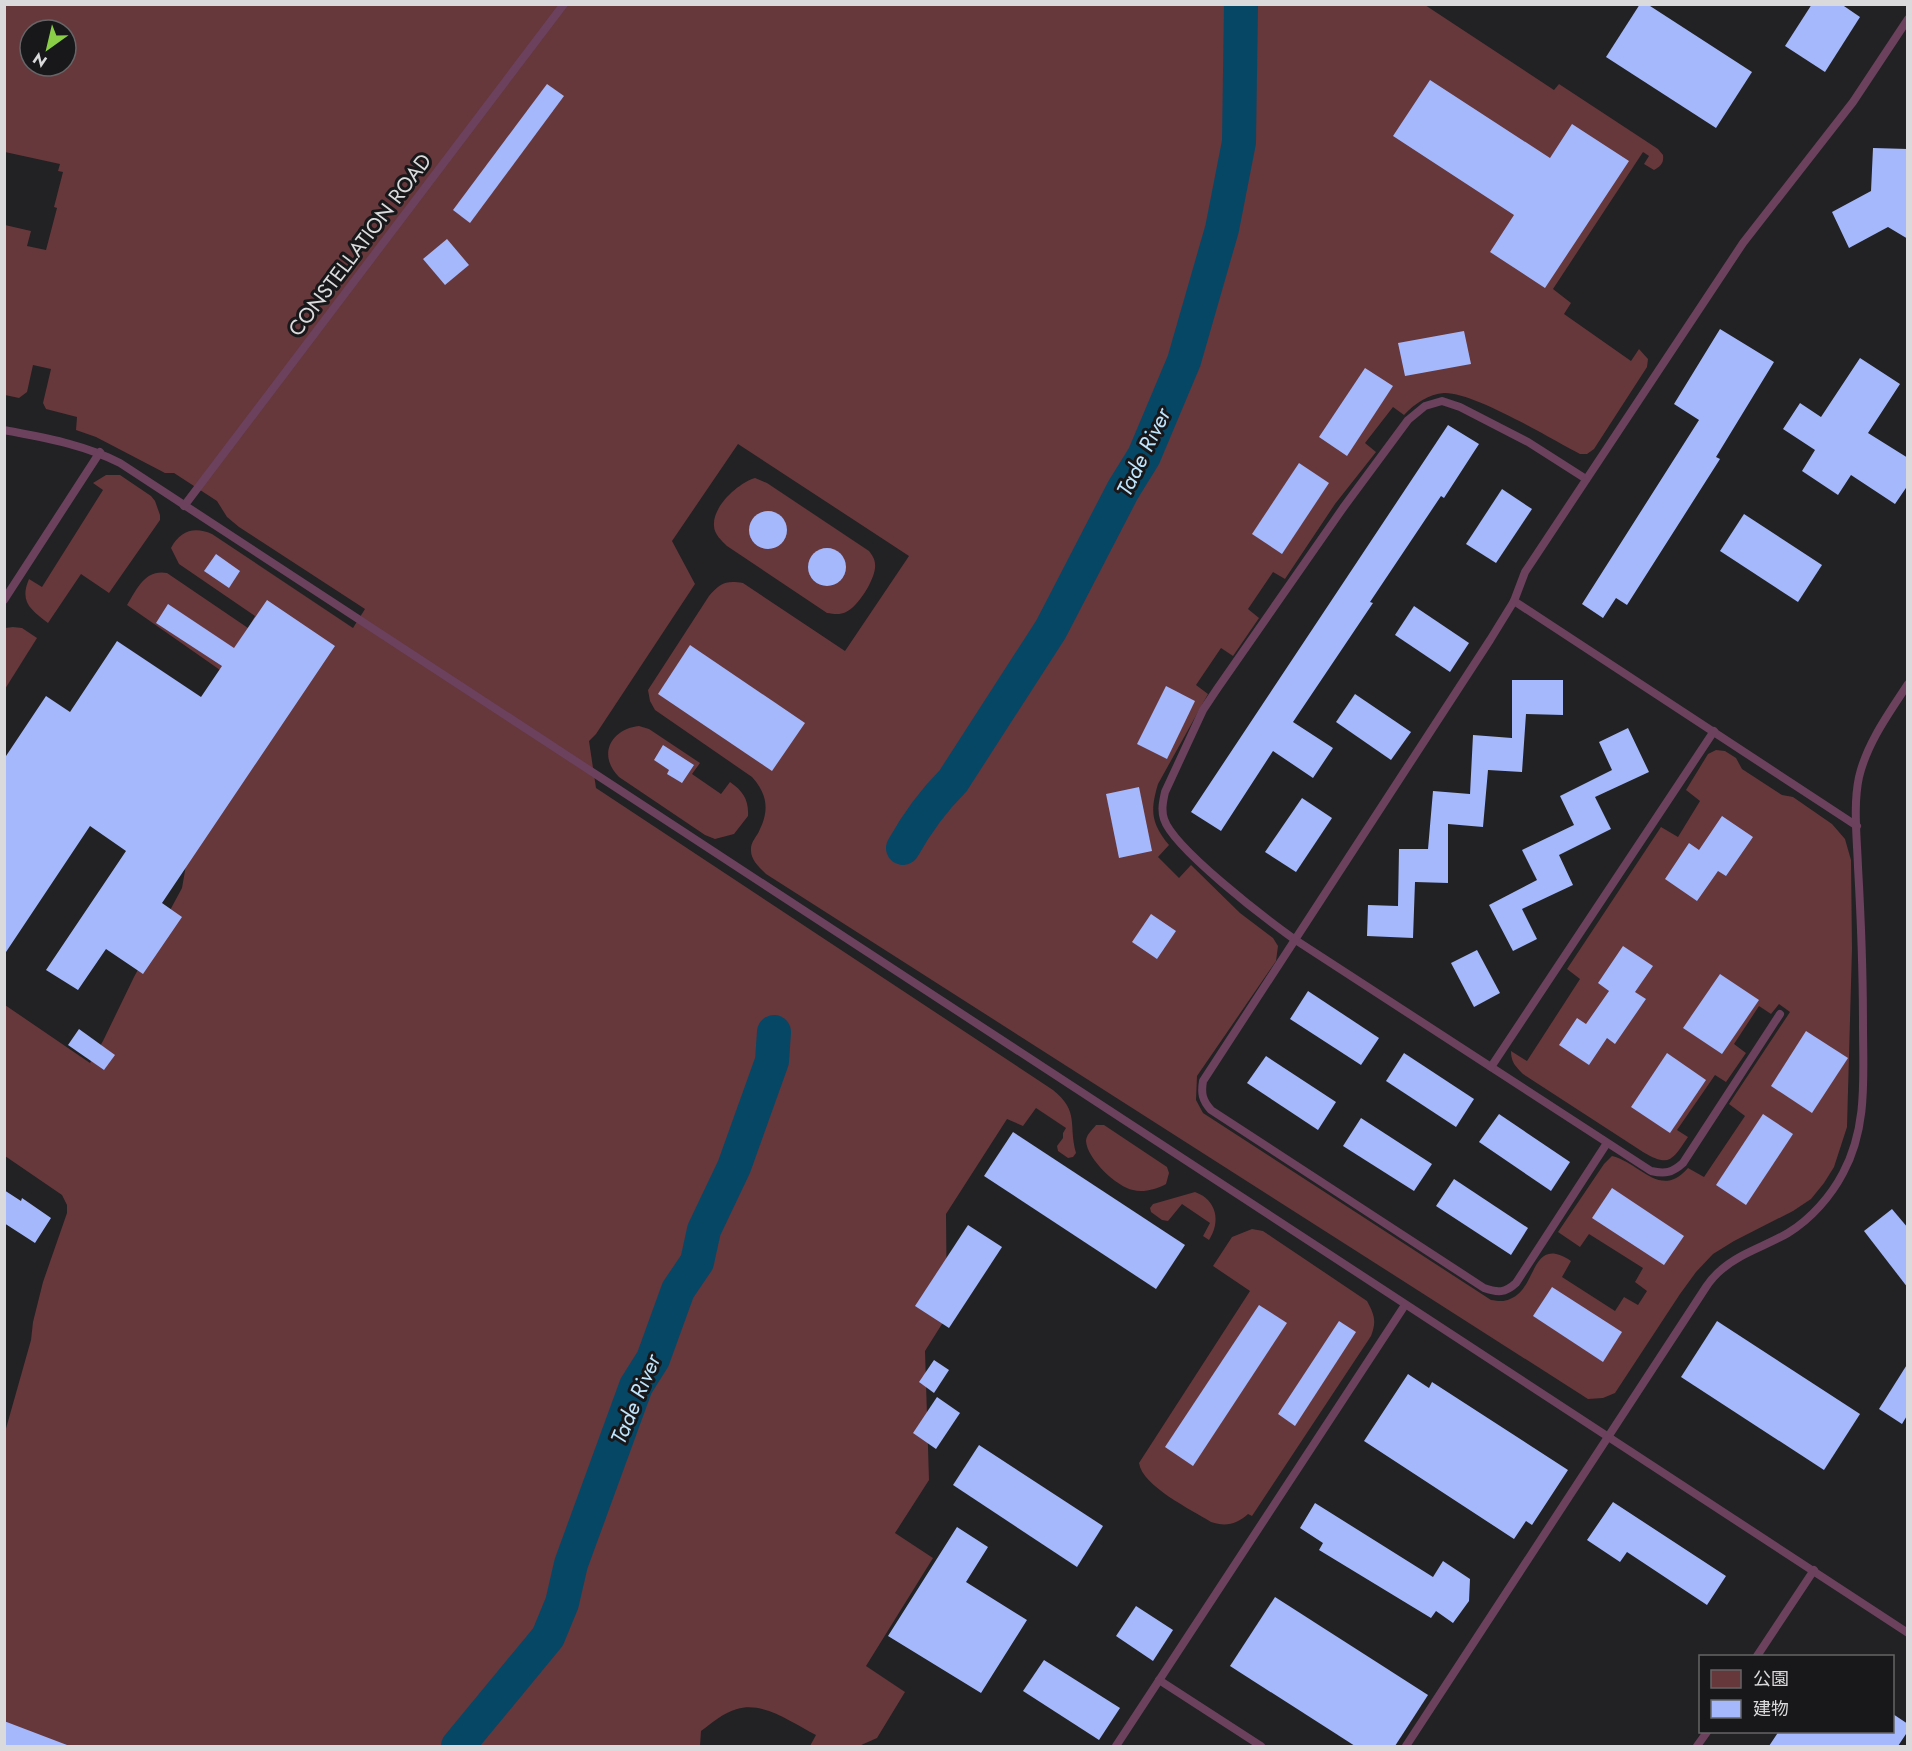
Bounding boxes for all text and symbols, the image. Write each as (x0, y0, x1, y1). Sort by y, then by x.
north arrow (18, 18, 78, 78)
text: N (28, 47, 52, 73)
street label: CONSTELLATION ROAD (281, 147, 439, 343)
water label: Tade River (1108, 401, 1179, 502)
water label: Tade River (602, 1348, 669, 1449)
legend (1699, 1655, 1894, 1733)
text: 公園 (1753, 1666, 1789, 1692)
text: 建物 (1753, 1696, 1789, 1722)

